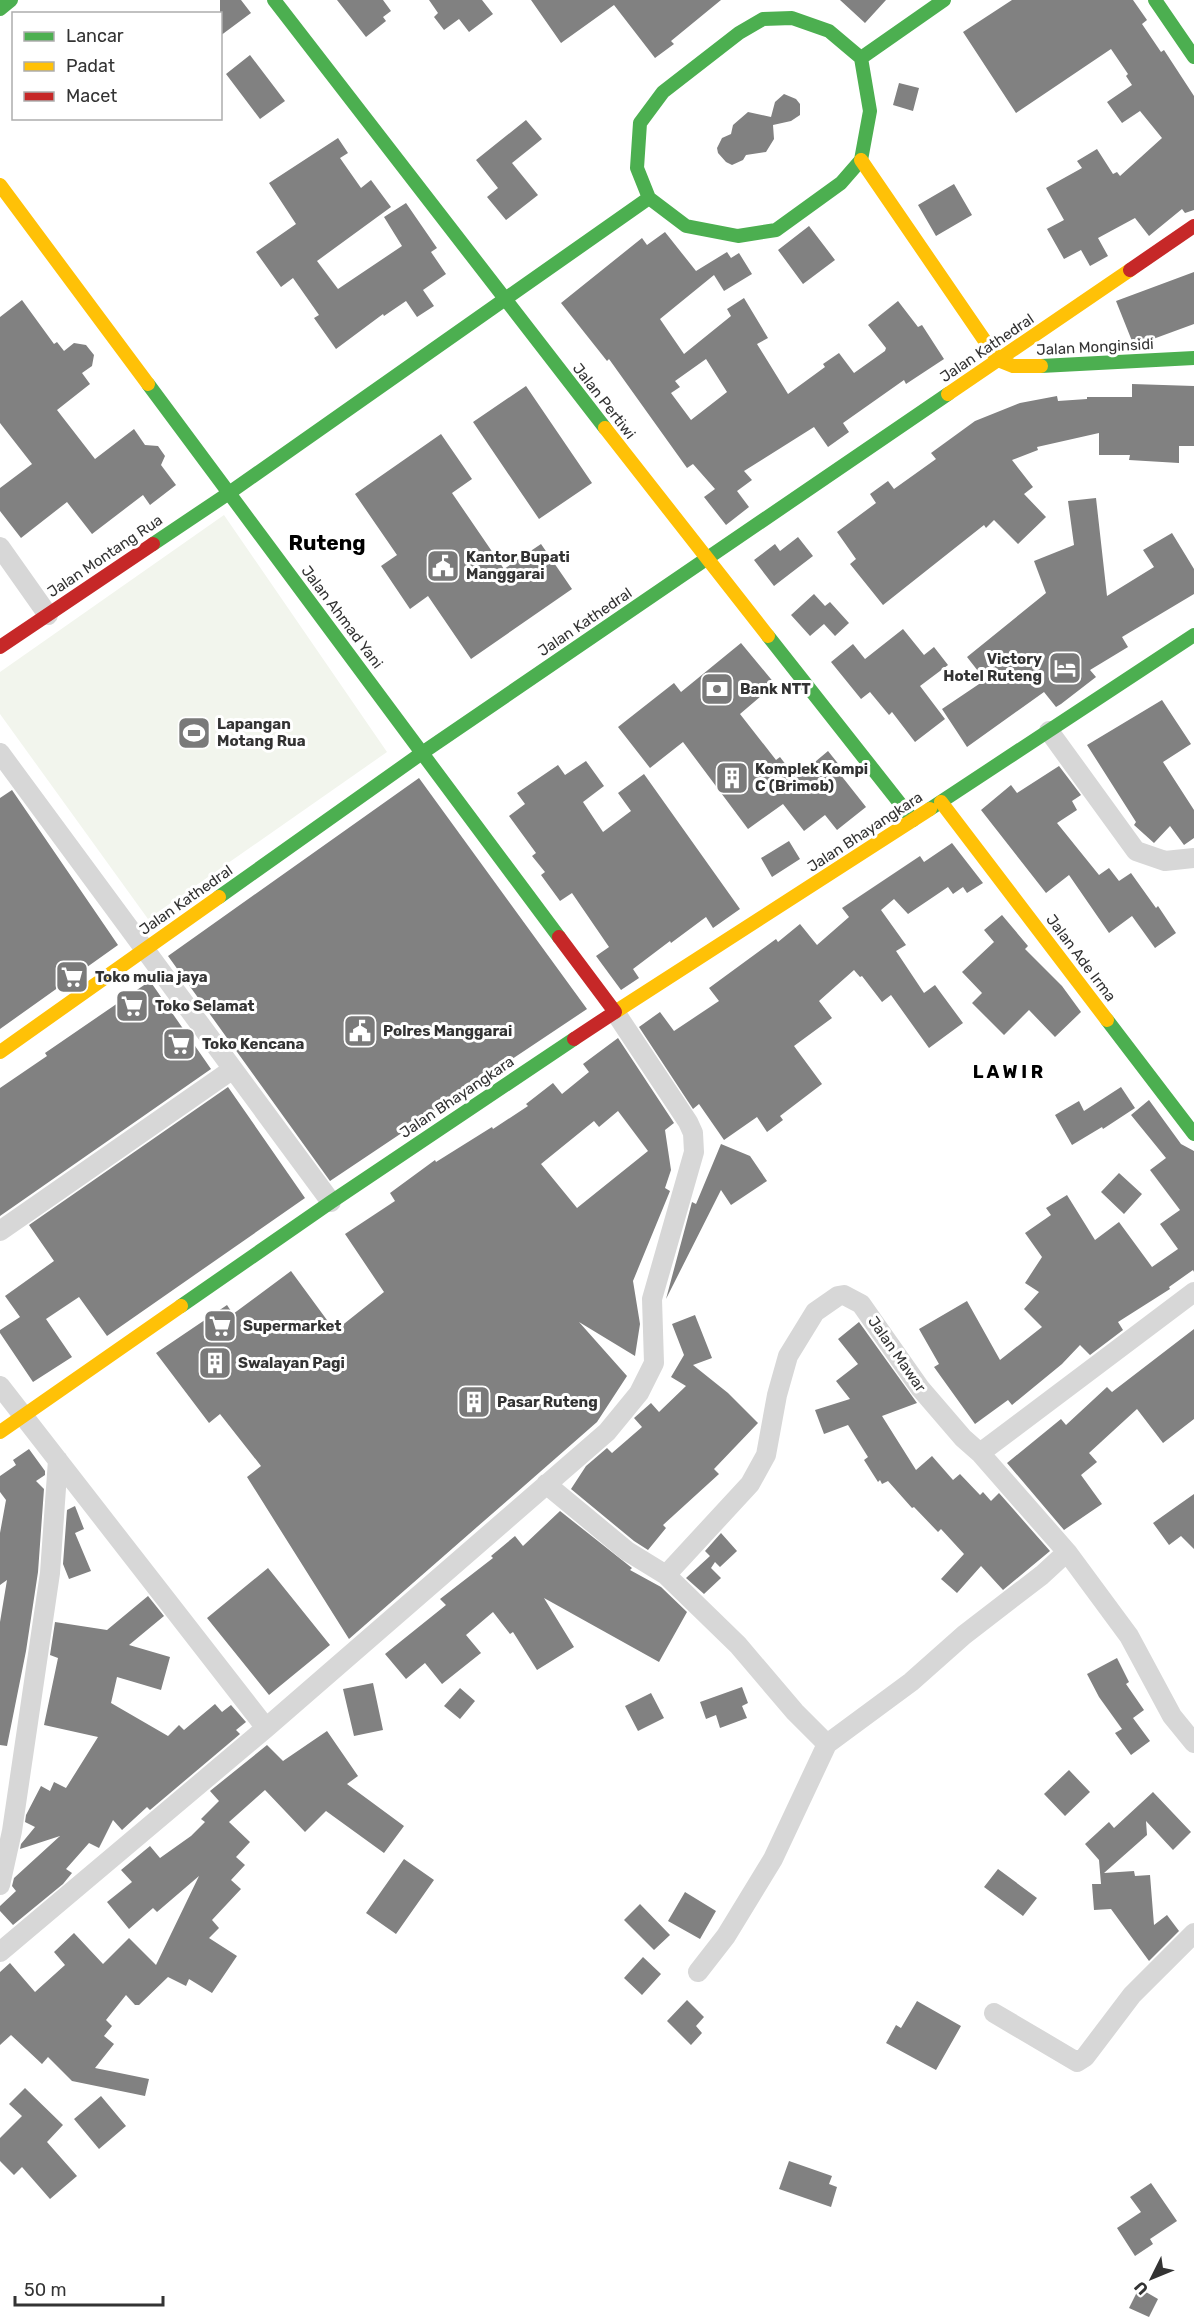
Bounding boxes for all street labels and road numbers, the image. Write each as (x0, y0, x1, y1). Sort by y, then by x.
street label: Jalan Kathedral (937, 310, 1037, 386)
street label: Jalan Monginsidi (1036, 335, 1154, 359)
street label: Jalan Pertiwi (569, 360, 639, 442)
street label: Jalan Montang Rua (44, 511, 166, 601)
street label: Jalan Ahmad Yani (297, 562, 387, 672)
street label: Jalan Kathedral (535, 584, 635, 660)
street label: Jalan Bhayangkara (804, 788, 926, 876)
street label: Jalan Kathedral (136, 861, 236, 939)
street label: Jalan Ade Irma (1042, 911, 1120, 1005)
street label: Jalan Bhayangkara (397, 1052, 517, 1142)
street label: Jalan Mawar (864, 1313, 930, 1396)

